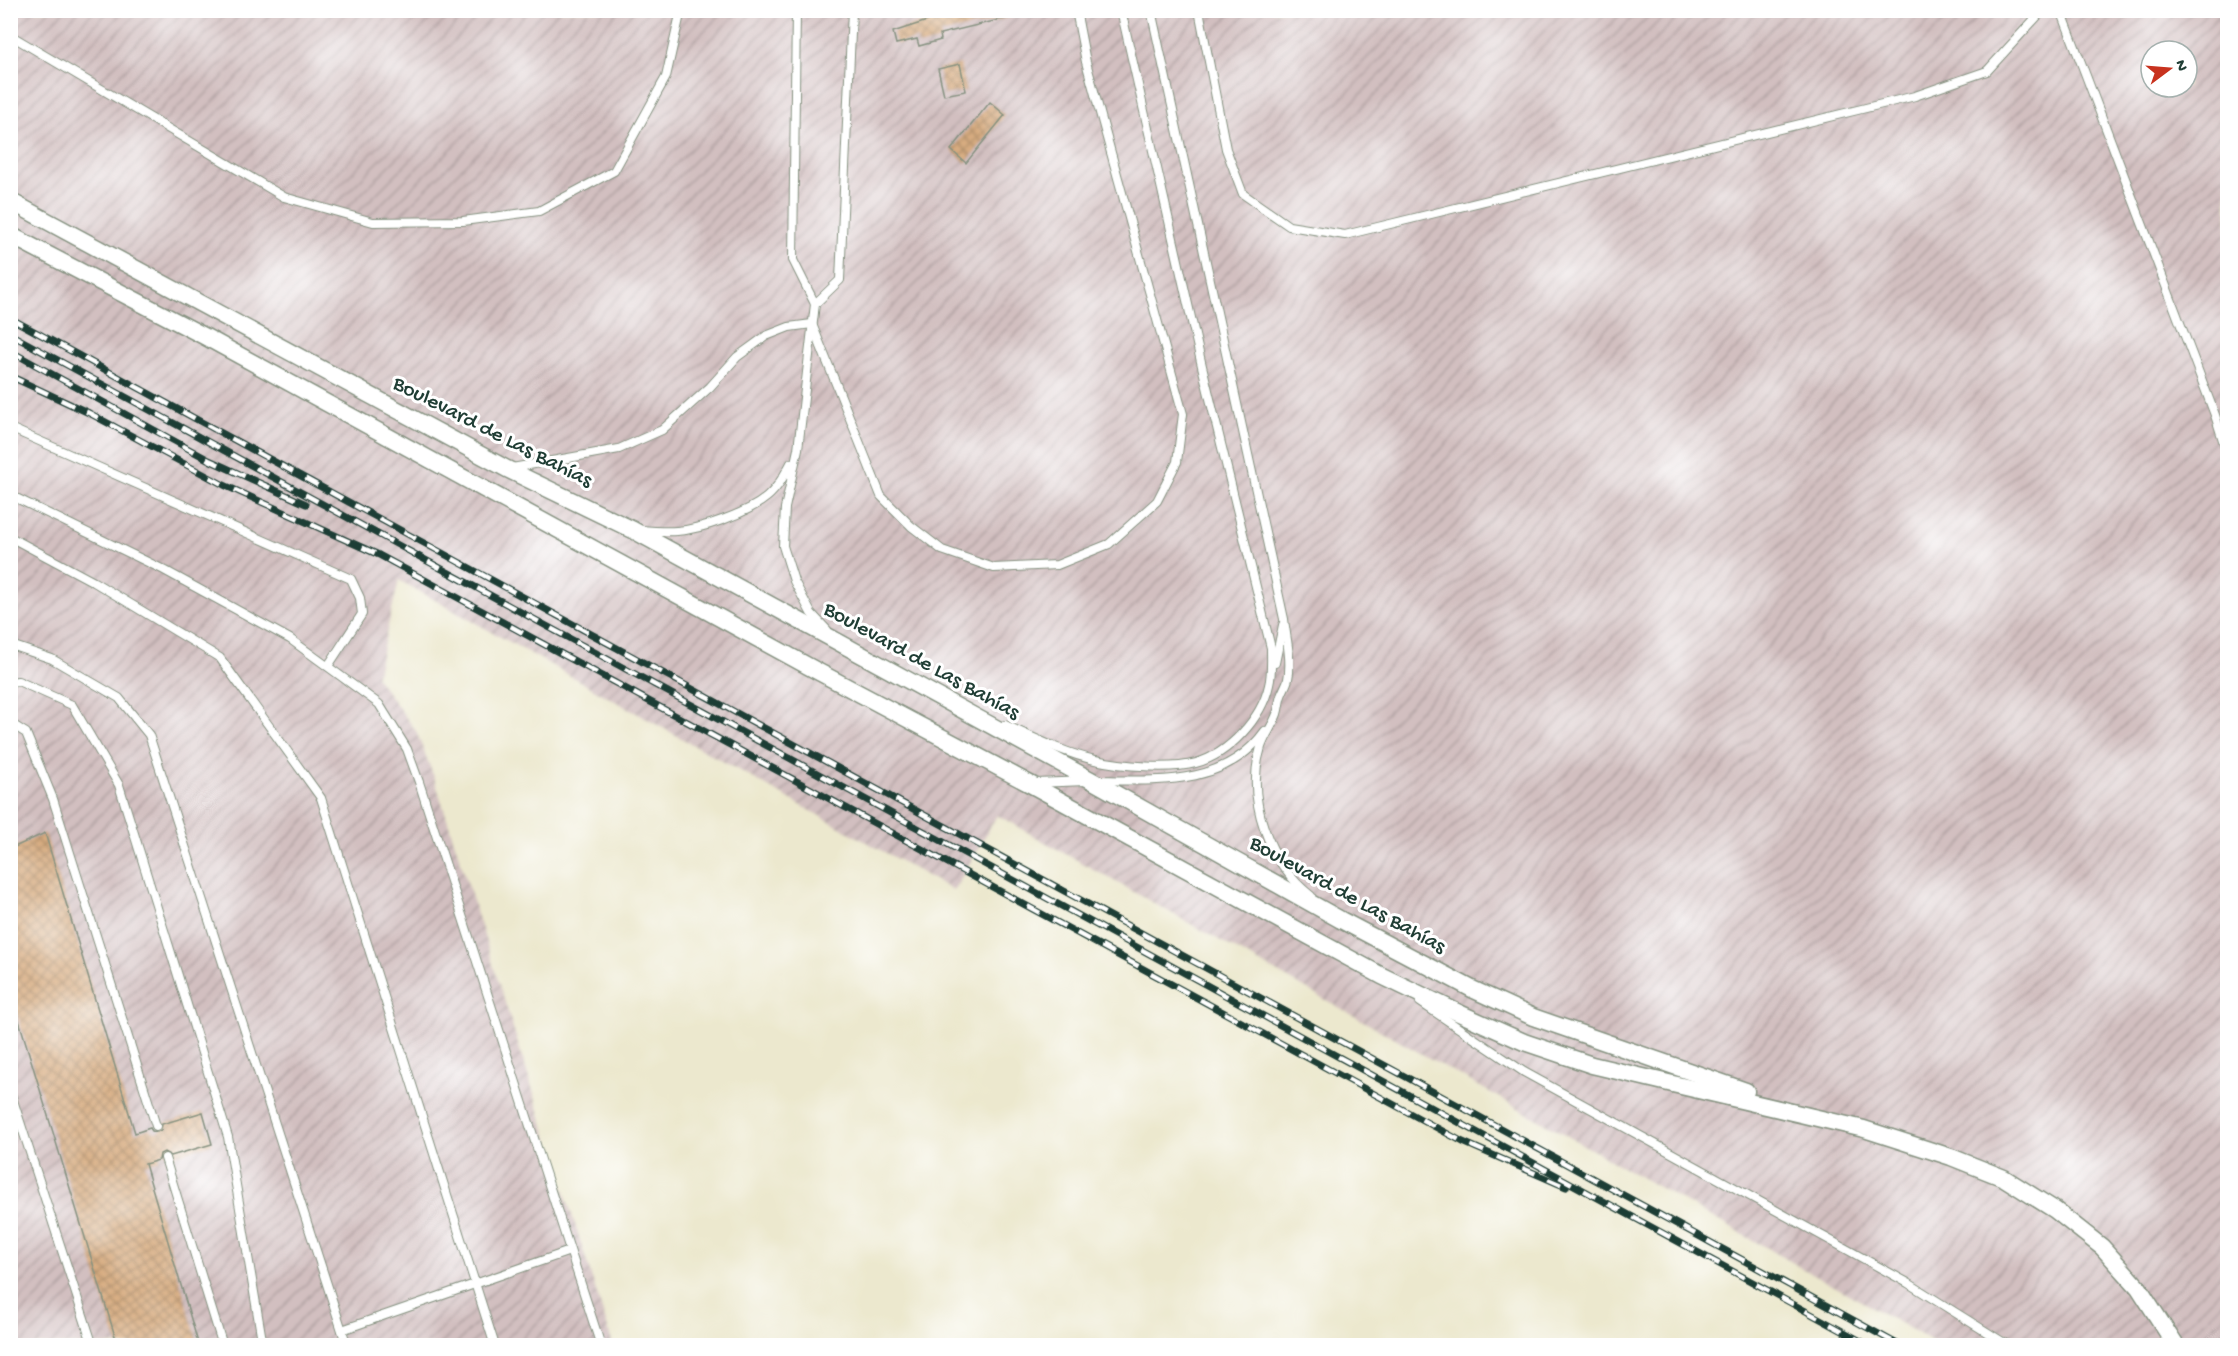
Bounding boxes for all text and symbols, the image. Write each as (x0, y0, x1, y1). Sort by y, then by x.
north arrow (2139, 39, 2199, 99)
text: N (2169, 58, 2191, 74)
street label: Boulevard de Las Bahías (387, 371, 597, 495)
street label: Boulevard de Las Bahías (817, 597, 1024, 727)
street label: Boulevard de Las Bahías (1243, 831, 1450, 961)

